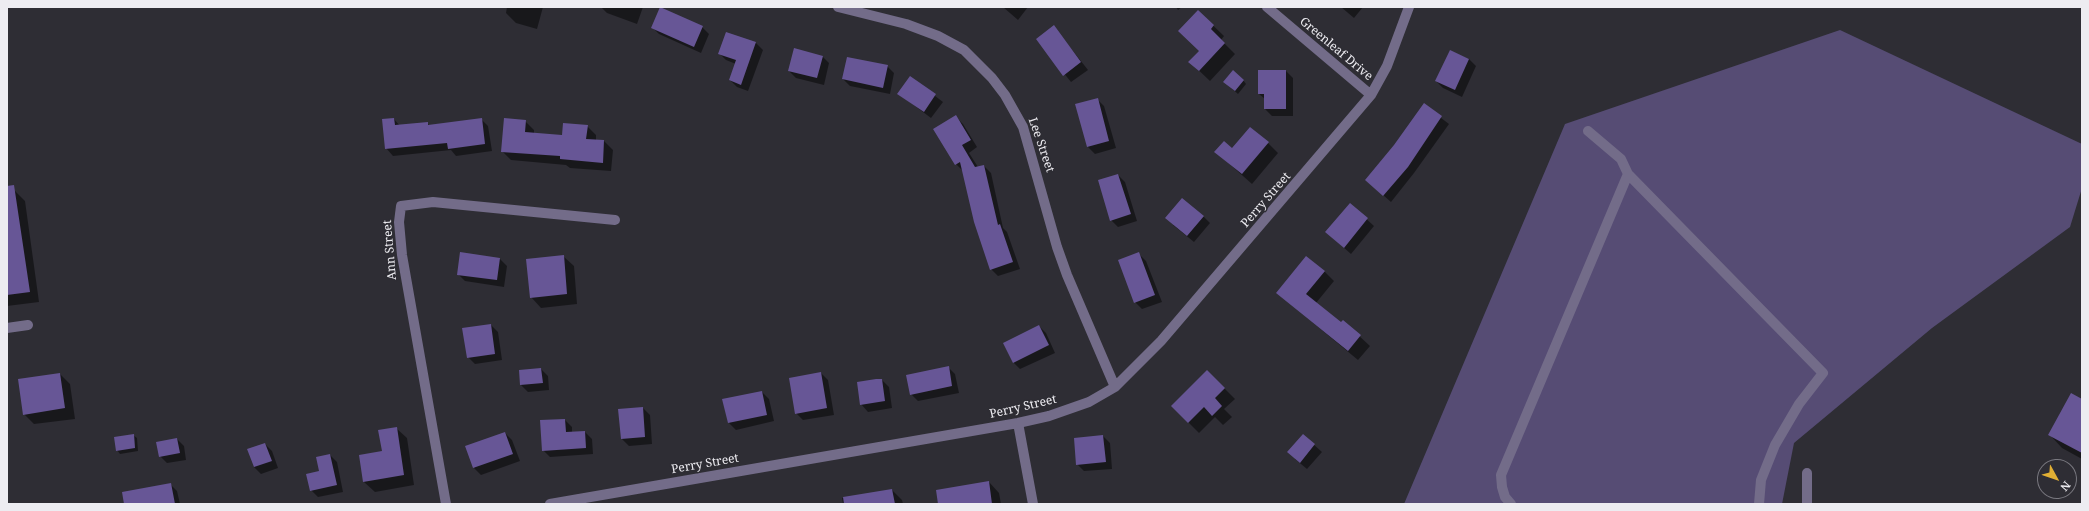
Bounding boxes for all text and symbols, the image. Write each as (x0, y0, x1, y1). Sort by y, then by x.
street label: Greenleaf Drive (1297, 14, 1375, 84)
street label: Lee Street (1025, 116, 1057, 174)
street label: Perry Street (1238, 169, 1294, 231)
street label: Ann Street (380, 219, 400, 281)
street label: Perry Street (988, 392, 1058, 422)
street label: Perry Street (670, 451, 740, 477)
north arrow (2037, 459, 2077, 499)
text: N (2057, 478, 2074, 495)

